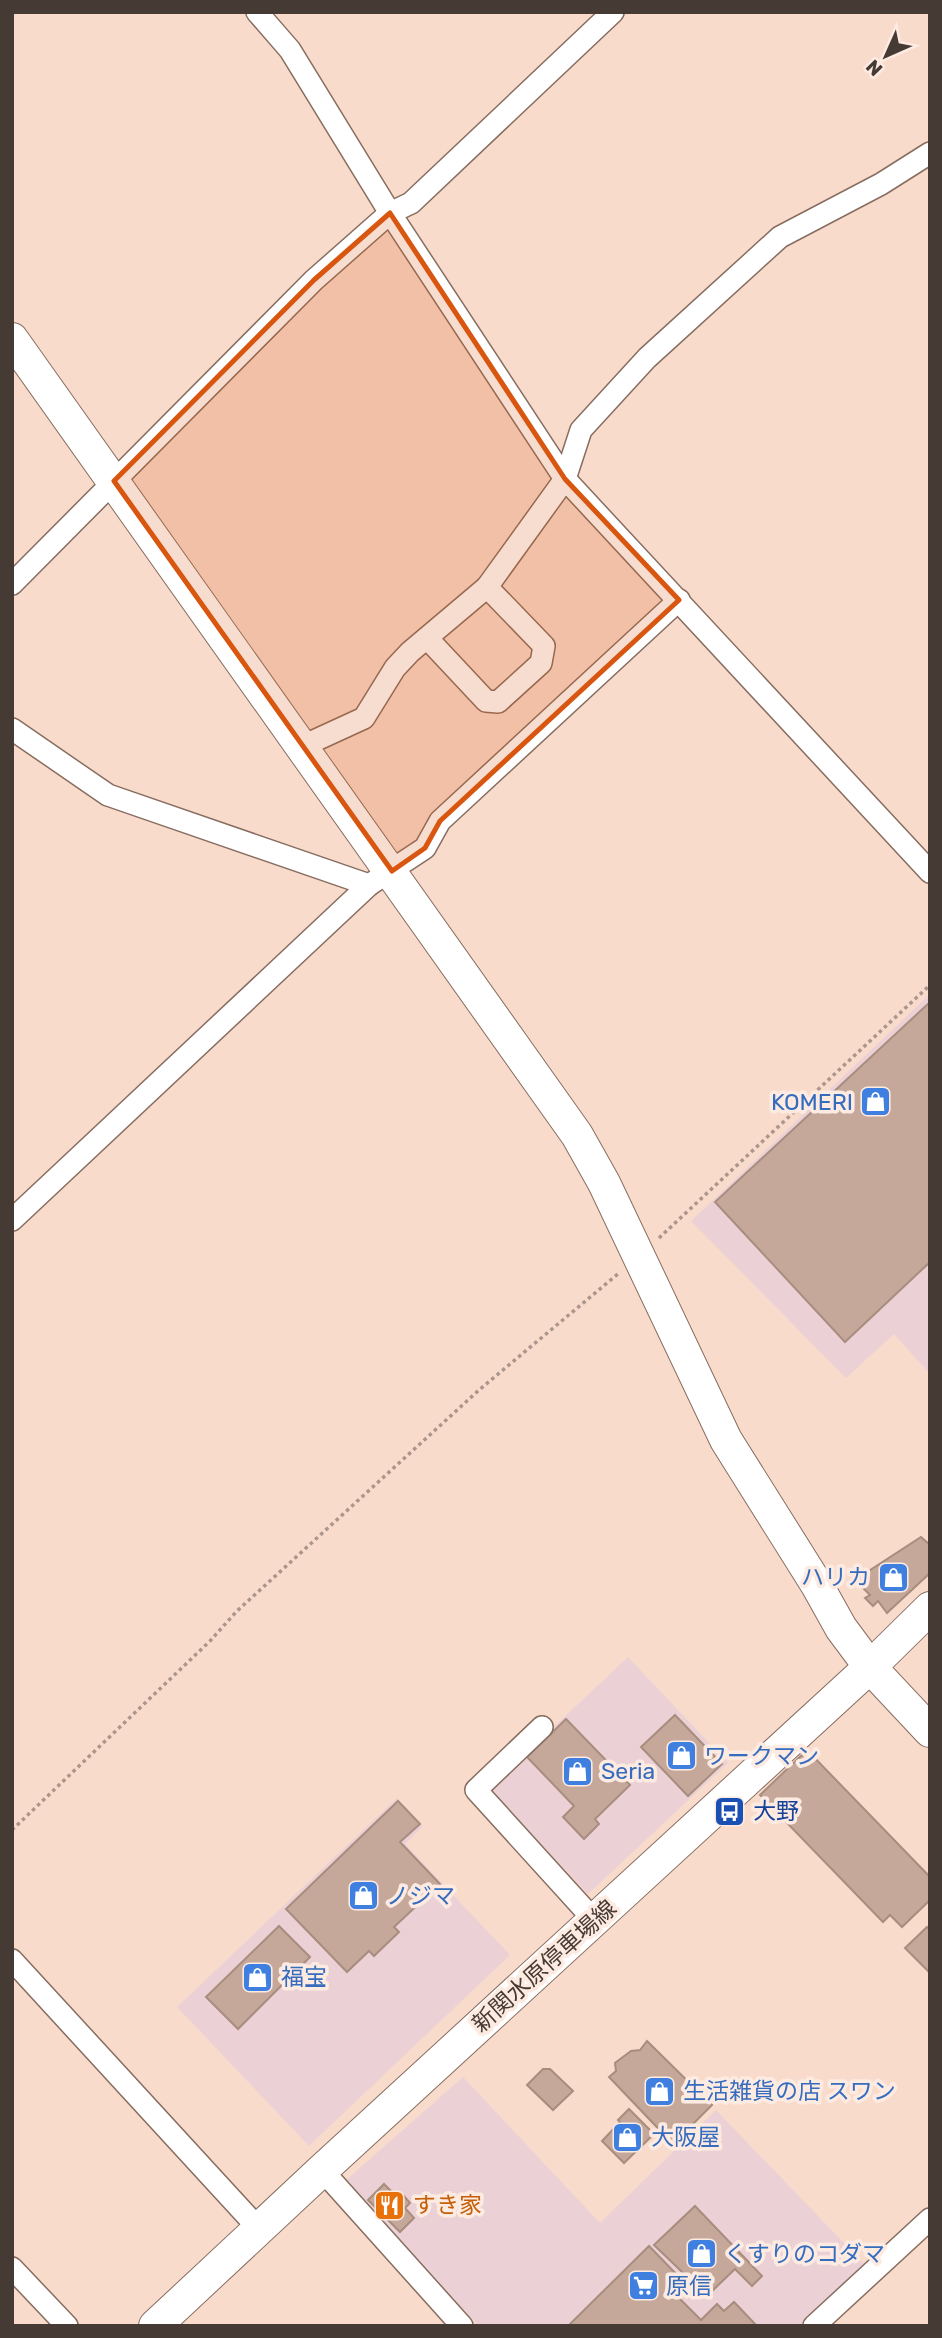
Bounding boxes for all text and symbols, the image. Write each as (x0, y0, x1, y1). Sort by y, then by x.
north arrow (851, 21, 921, 91)
text: N (861, 55, 887, 81)
shop icon: KOMERI (859, 1085, 893, 1119)
place label: KOMERI (771, 1088, 853, 1116)
shop icon: ハリカ (876, 1560, 910, 1594)
place label: ハリカ (801, 1563, 870, 1591)
shop icon: ワークマン (664, 1739, 698, 1773)
place label: ワークマン (704, 1742, 819, 1770)
shop icon: Seria (561, 1754, 595, 1788)
place label: Seria (601, 1757, 655, 1785)
bus stop icon: 大野 (713, 1794, 747, 1828)
place label: 大野 (753, 1797, 799, 1825)
shop icon: ノジマ (346, 1879, 380, 1913)
place label: ノジマ (386, 1882, 455, 1910)
street label: 新関水原停車場線 (466, 1894, 622, 2038)
shop icon: 福宝 (241, 1960, 275, 1994)
place label: 福宝 (281, 1963, 327, 1991)
shop icon: 生活雑貨の店 スワン (643, 2074, 677, 2108)
place label: 生活雑貨の店 スワン (683, 2077, 896, 2105)
shop icon: 大阪屋 (611, 2120, 645, 2154)
place label: 大阪屋 (651, 2123, 720, 2151)
restaurant icon: すき家 (373, 2188, 407, 2222)
place label: すき家 (413, 2191, 482, 2219)
shop icon: くすりのコダマ (684, 2237, 718, 2271)
place label: くすりのコダマ (724, 2240, 885, 2268)
supermarket icon: 原信 (626, 2269, 660, 2303)
place label: 原信 (666, 2272, 712, 2300)

